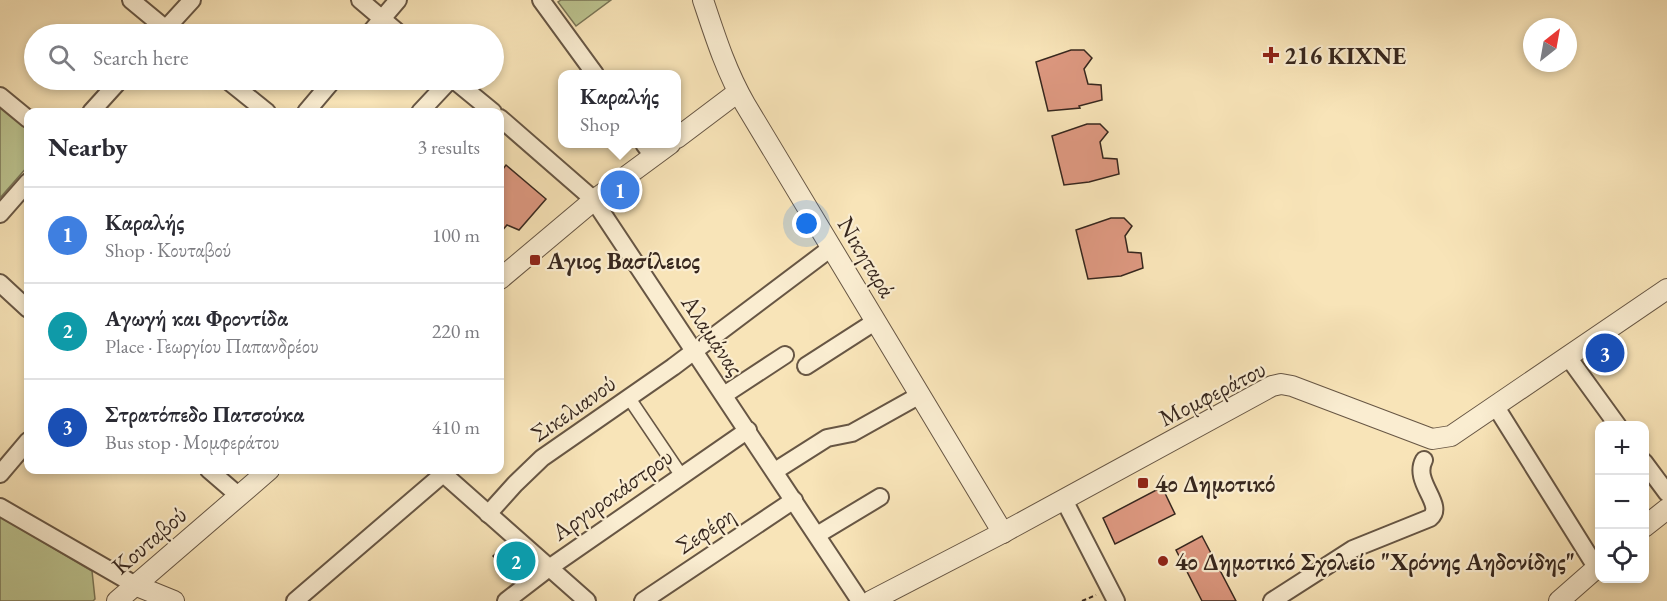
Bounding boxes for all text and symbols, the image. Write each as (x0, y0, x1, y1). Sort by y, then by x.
north arrow (1523, 18, 1577, 72)
search box (24, 24, 504, 90)
place label: 216 ΚΙΧΝΕ (1284, 40, 1406, 71)
icon: search (45, 41, 78, 74)
text: Search here (93, 43, 188, 72)
marker: 216 ΚΙΧΝΕ (1262, 46, 1280, 64)
popup (558, 70, 681, 148)
text: Καραλής (580, 82, 659, 111)
text: Shop (580, 111, 620, 137)
text: Nearby (48, 130, 128, 164)
text: 3 results (417, 134, 480, 160)
pin: 1 (600, 168, 640, 213)
text: Καραλής (105, 208, 184, 237)
your location (792, 209, 821, 238)
street label: Νικηταρά (831, 211, 903, 303)
text: 1 (62, 222, 73, 248)
text: 100 m (432, 222, 480, 248)
text: Shop · Κουταβού (105, 237, 231, 263)
place label: Αγιος Βασίλειος (546, 245, 701, 276)
marker: Αγιος Βασίλειος (528, 253, 542, 267)
street label: Αλαμάνας (674, 288, 751, 382)
text: Αγωγή και Φροντίδα (105, 304, 288, 333)
text: 2 (62, 318, 73, 344)
text: 220 m (432, 318, 480, 344)
pin: 3 (1586, 330, 1624, 376)
text: Place · Γεωργίου Παπανδρέου (105, 333, 319, 359)
street label: Μομφεράτου (1153, 353, 1271, 433)
street label: Σικελιανού (524, 367, 622, 449)
text: Στρατόπεδο Πατσούκα (105, 400, 305, 429)
text: 3 (62, 414, 73, 440)
text: 410 m (432, 414, 480, 440)
map controls (1595, 421, 1649, 583)
button: + (1595, 421, 1649, 475)
text: Bus stop · Μομφεράτου (105, 429, 279, 455)
street label: Αργυροκάστρου (545, 441, 679, 548)
place label: 4ο Δημοτικό (1155, 468, 1275, 499)
button: − (1595, 475, 1649, 529)
marker: 4ο Δημοτικό (1136, 476, 1150, 490)
street label: Κουταβού (105, 499, 193, 581)
street label: Σεφέρη (670, 499, 740, 561)
button: locate (1595, 529, 1649, 583)
pin: 2 (496, 538, 536, 584)
place label: 4ο Δημοτικό Σχολείο "Χρόνης Αηδονίδης" (1175, 546, 1575, 577)
marker: 4ο Δημοτικό Σχολείο "Χρόνης Αηδονίδης" (1156, 554, 1170, 568)

